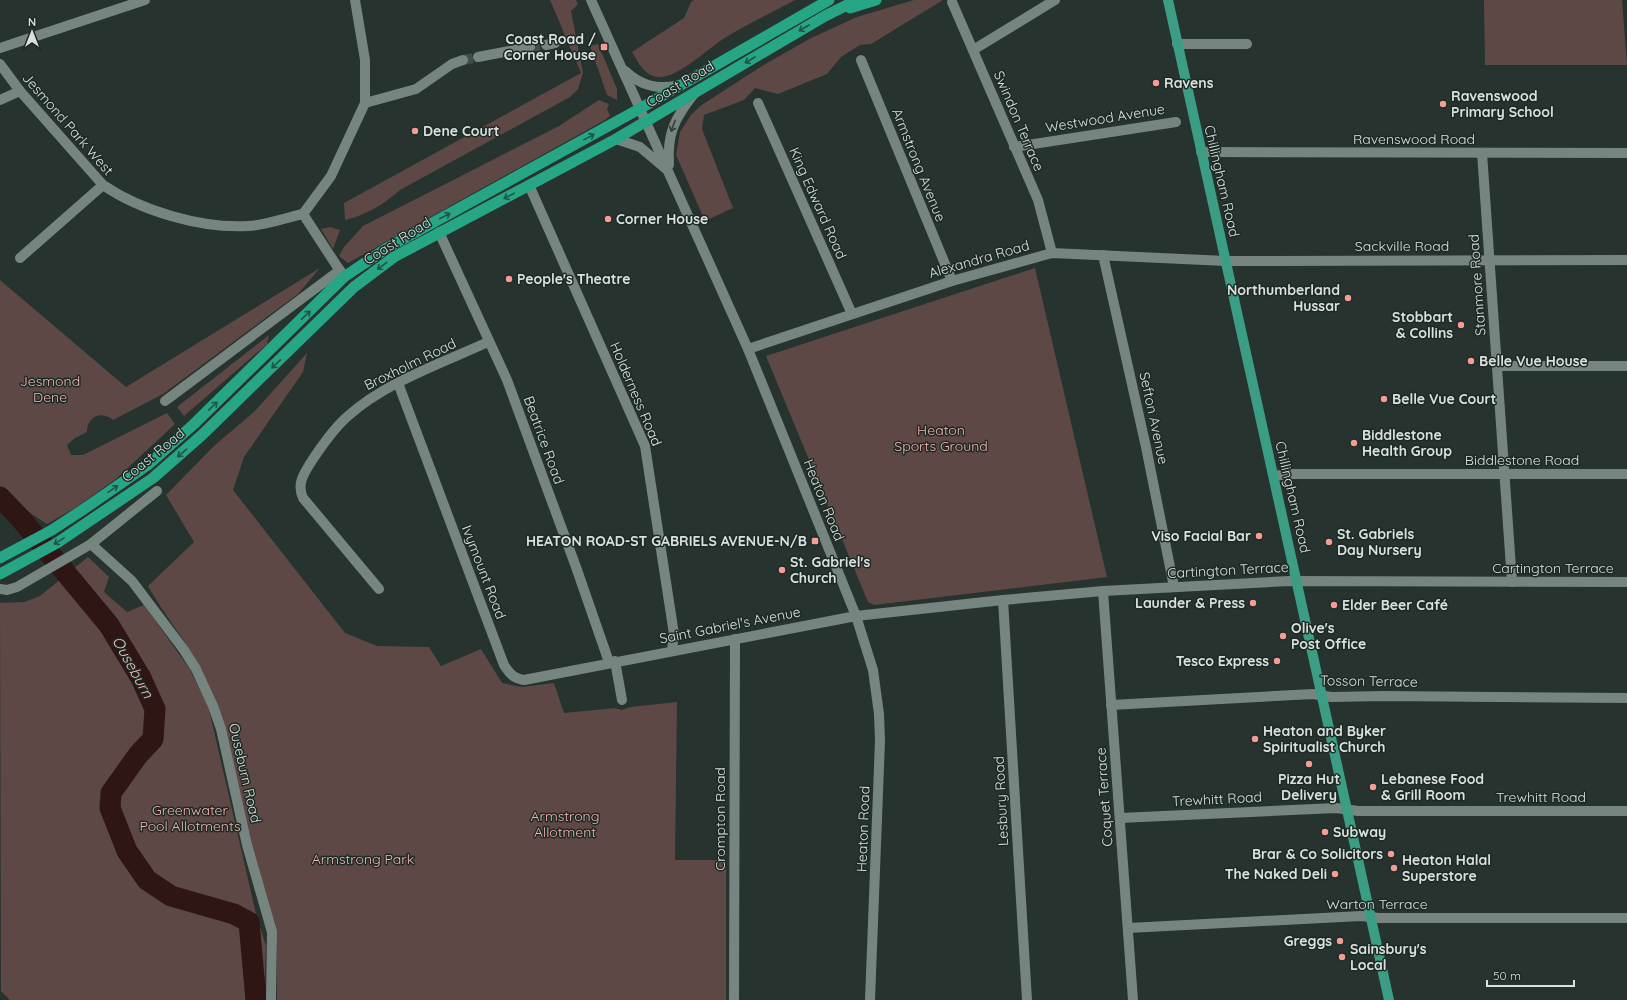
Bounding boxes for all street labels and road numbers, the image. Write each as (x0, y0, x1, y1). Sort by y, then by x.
street label: Coast Road (643, 57, 717, 111)
street label: Swindon Terrace (990, 68, 1048, 174)
street label: Jesmond Park West (19, 69, 118, 179)
street label: Westwood Avenue (1044, 100, 1166, 136)
street label: Armstrong Avenue (888, 106, 950, 224)
street label: Chillingham Road (1200, 123, 1244, 239)
street label: Ravenswood Road (1353, 130, 1475, 148)
street label: King Edward Road (785, 144, 851, 262)
street label: Coast Road (360, 213, 434, 269)
street label: Stanmore Road (1464, 234, 1490, 336)
street label: Alexandra Road (927, 236, 1031, 282)
street label: Sackville Road (1355, 237, 1449, 255)
street label: Broxholm Road (361, 334, 459, 394)
street label: Holderness Road (606, 339, 666, 449)
street label: Sefton Avenue (1135, 370, 1173, 466)
street label: Beatrice Road (520, 394, 568, 486)
street label: Coast Road (118, 424, 188, 486)
street label: Chillingham Road (1271, 439, 1315, 555)
street label: Biddlestone Road (1465, 451, 1579, 469)
street label: Heaton Road (799, 457, 849, 543)
street label: Ivymount Road (458, 522, 510, 622)
street label: Cartington Terrace (1167, 558, 1289, 582)
street label: Cartington Terrace (1492, 559, 1614, 577)
street label: Saint Gabriel's Avenue (658, 602, 802, 648)
street label: Tosson Terrace (1320, 671, 1418, 691)
street label: Ouseburn Road (225, 721, 265, 825)
street label: Coquet Terrace (1092, 747, 1116, 847)
street label: Lesbury Road (990, 755, 1012, 847)
street label: Crompton Road (711, 767, 729, 871)
street label: Heaton Road (852, 786, 874, 872)
street label: Trewhitt Road (1172, 788, 1262, 810)
street label: Trewhitt Road (1496, 788, 1586, 806)
street label: Warton Terrace (1326, 895, 1428, 913)

